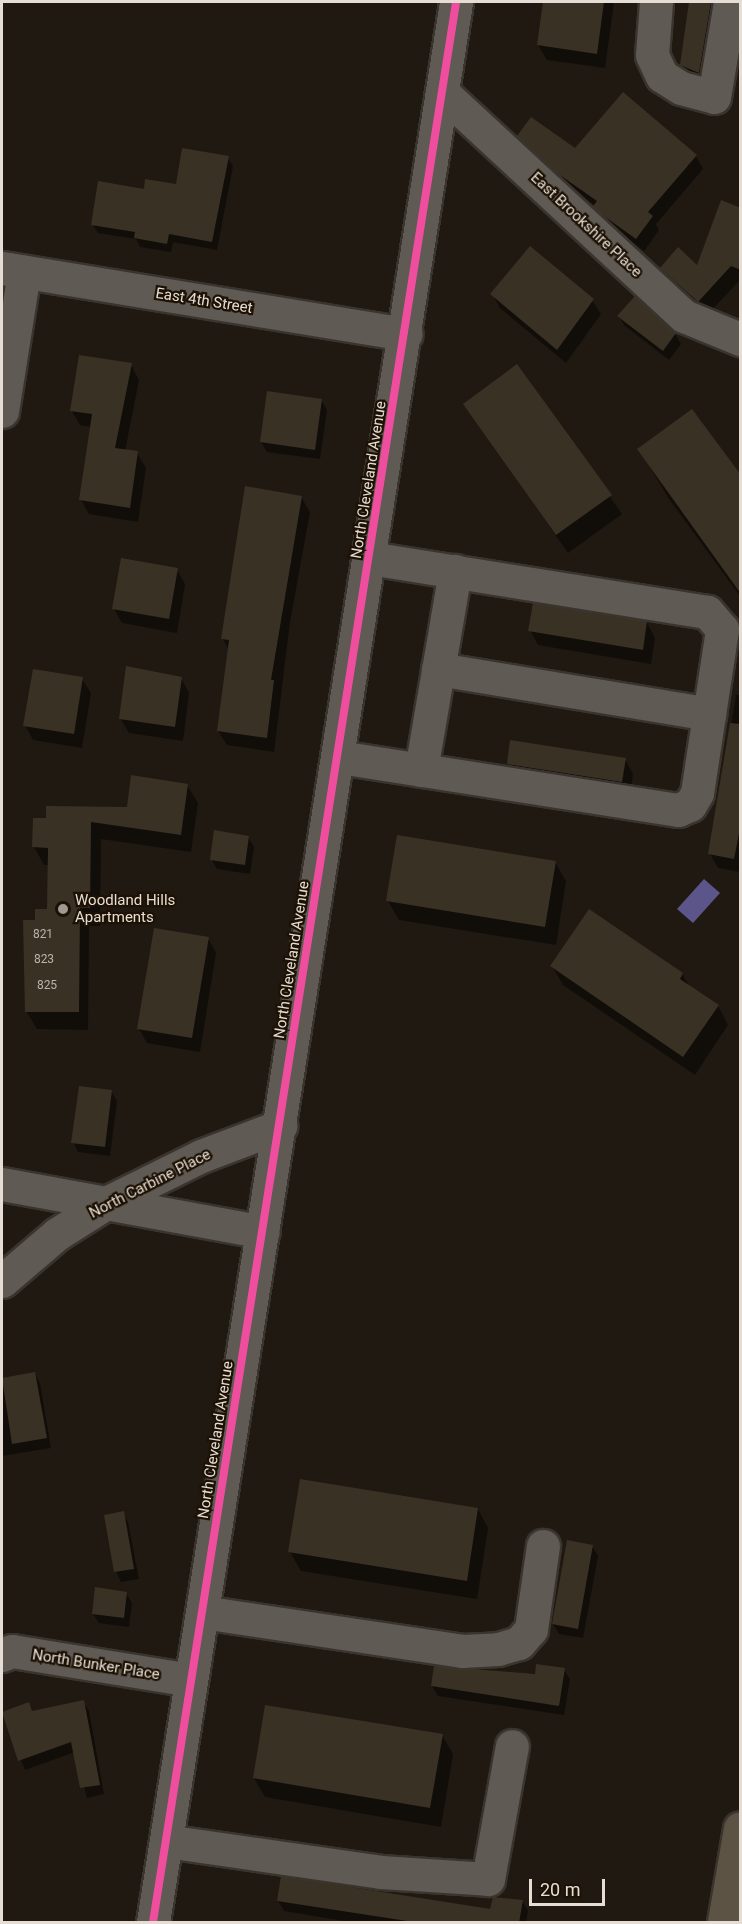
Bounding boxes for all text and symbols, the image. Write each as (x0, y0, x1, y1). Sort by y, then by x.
street label: East Brookshire Place (527, 169, 645, 281)
street label: East 4th Street (154, 284, 254, 318)
street label: North Cleveland Avenue (348, 400, 390, 560)
street label: North Cleveland Avenue (271, 880, 313, 1040)
place label: Woodland Hills Apartments (75, 891, 175, 926)
marker: Woodland Hills Apartments (56, 902, 70, 916)
house number: 821 (33, 928, 53, 942)
house number: 823 (34, 953, 54, 967)
house number: 825 (37, 979, 57, 993)
street label: North Carbine Place (86, 1146, 214, 1222)
street label: North Cleveland Avenue (195, 1360, 237, 1520)
street label: North Bunker Place (31, 1646, 161, 1684)
scale bar (532, 1867, 608, 1905)
text: 20 m (540, 1879, 580, 1900)

